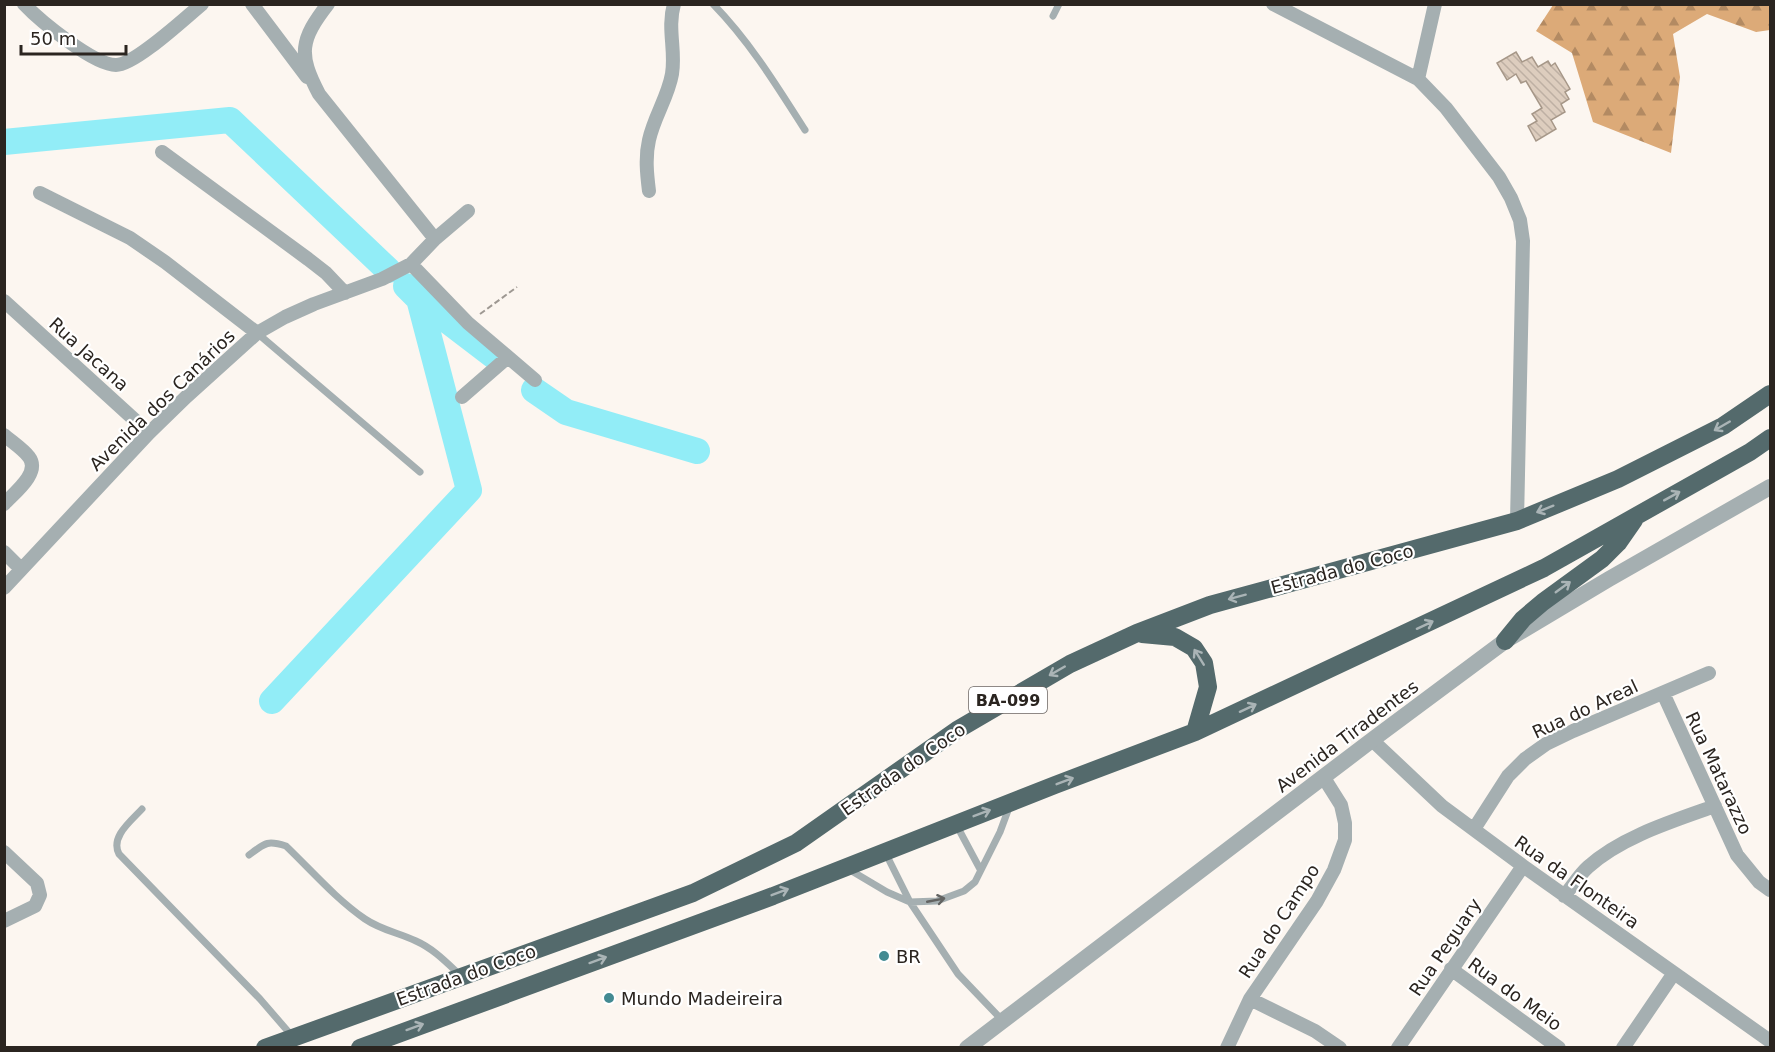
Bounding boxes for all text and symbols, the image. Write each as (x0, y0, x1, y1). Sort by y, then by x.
scale bar (21, 18, 126, 56)
text: 50 m (30, 28, 76, 49)
street label: Rua Jacana (45, 313, 133, 395)
street label: Avenida dos Canários (85, 325, 239, 475)
one-way arrow (1714, 420, 1731, 432)
one-way arrow (1663, 490, 1680, 502)
one-way arrow (1537, 504, 1555, 515)
street label: Estrada do Coco (1268, 540, 1416, 598)
one-way arrow (1555, 581, 1571, 594)
one-way arrow (1228, 592, 1247, 603)
one-way arrow (1415, 618, 1433, 630)
one-way arrow (1193, 648, 1206, 665)
one-way arrow (1049, 666, 1066, 678)
street label: Rua do Areal (1529, 675, 1641, 743)
street label: Avenida Tiradentes (1272, 676, 1422, 796)
road number: BA-099 (969, 687, 1047, 713)
one-way arrow (1239, 701, 1257, 713)
street label: Rua Matarazzo (1681, 708, 1757, 838)
street label: Estrada do Coco (837, 718, 969, 820)
one-way arrow (1056, 775, 1074, 786)
one-way arrow (972, 807, 990, 818)
street label: Rua da Flonteira (1511, 831, 1643, 933)
street label: Rua do Campo (1234, 860, 1324, 982)
one-way arrow (771, 886, 789, 897)
one-way arrow (926, 894, 945, 905)
street label: Rua Peguary (1405, 894, 1486, 1000)
street label: Estrada do Coco (393, 940, 539, 1010)
place label: BR (896, 946, 921, 967)
marker: BR (877, 949, 891, 963)
street label: Rua do Meio (1464, 953, 1566, 1035)
one-way arrow (588, 954, 606, 965)
place label: Mundo Madeireira (621, 988, 783, 1009)
marker: Mundo Madeireira (602, 991, 616, 1005)
one-way arrow (405, 1021, 423, 1032)

